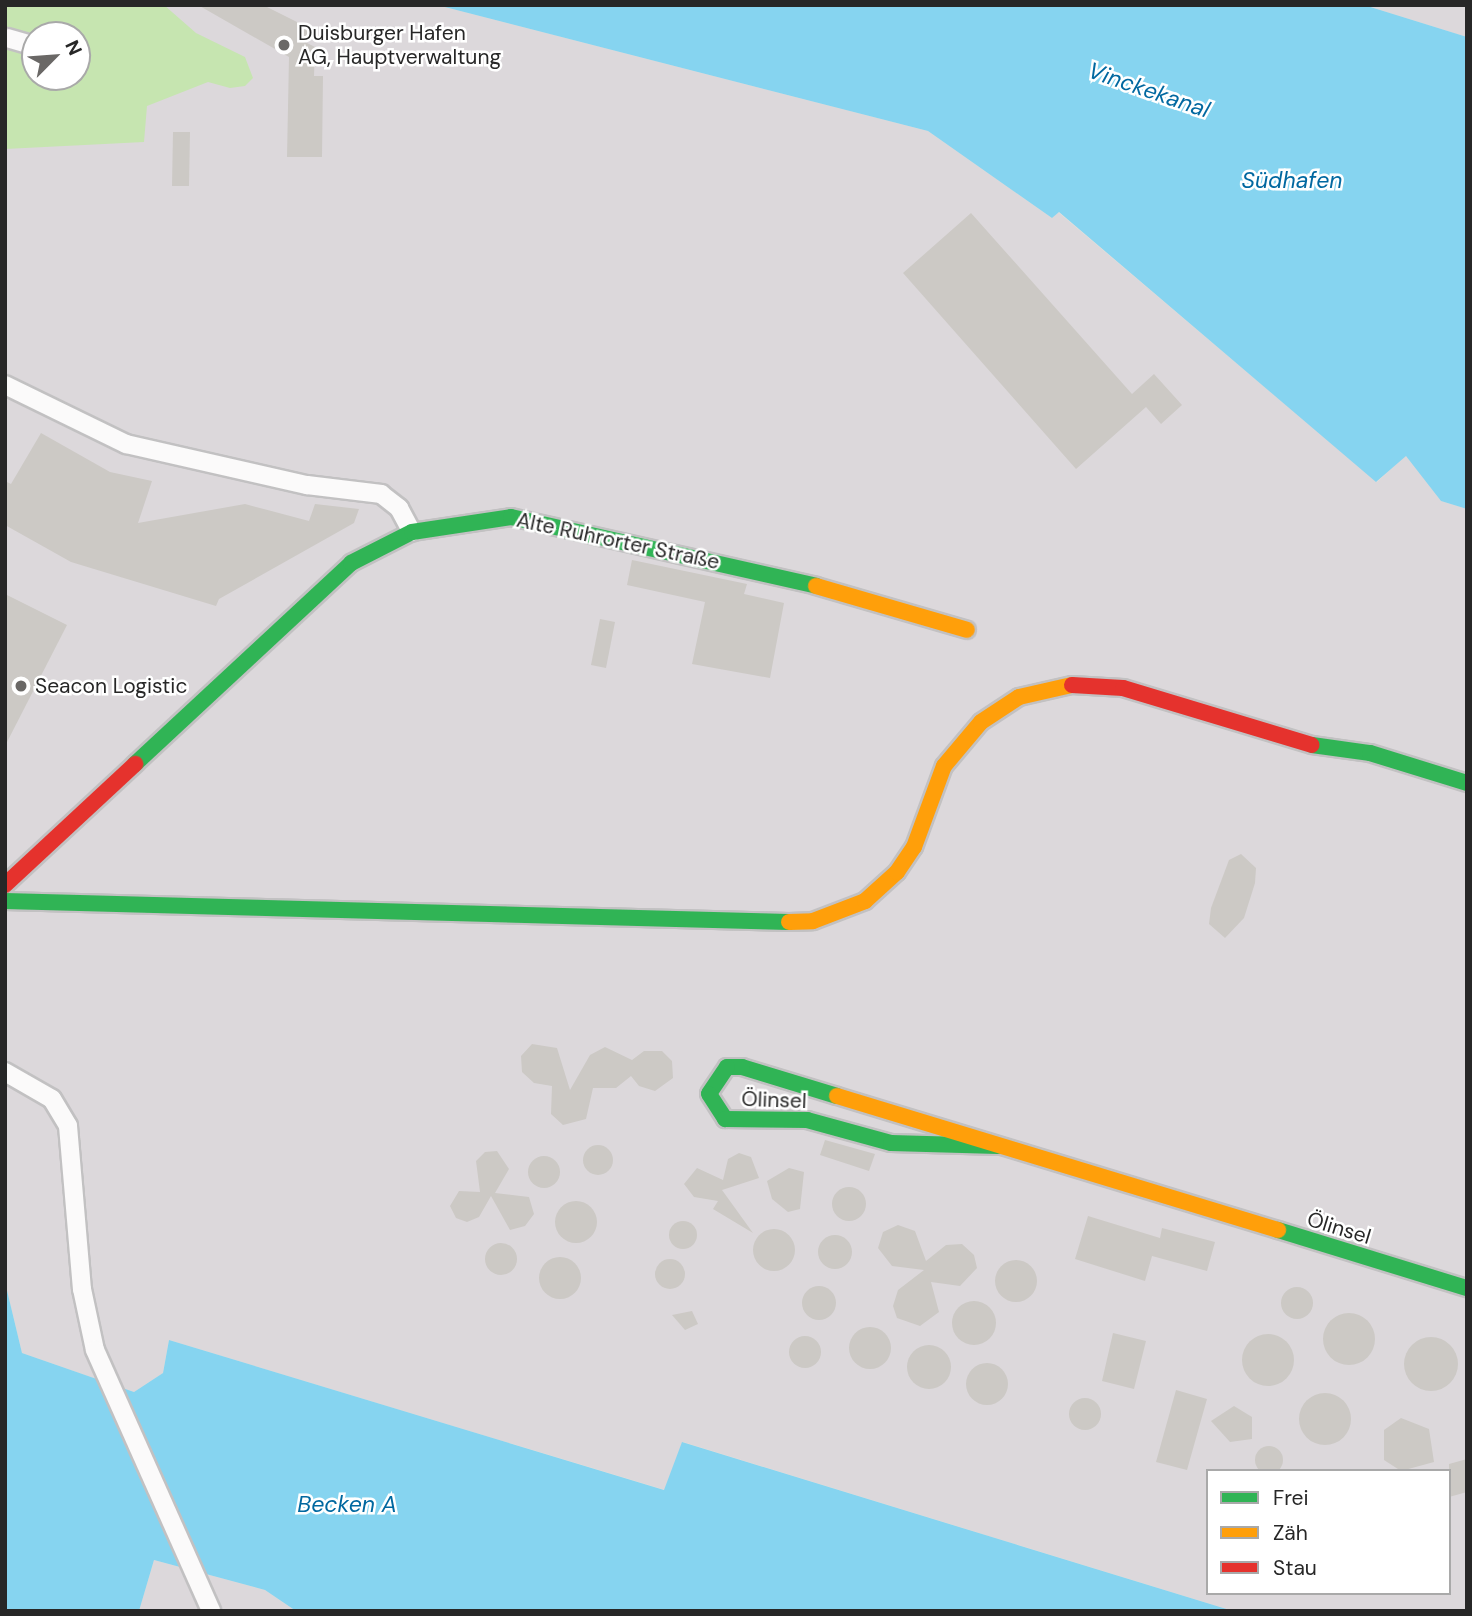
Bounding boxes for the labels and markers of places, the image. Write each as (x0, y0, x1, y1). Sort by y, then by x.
place label: Duisburger Hafen AG, Hauptverwaltung (298, 20, 501, 70)
marker: Duisburger Hafen AG, Hauptverwaltung (276, 37, 292, 53)
place label: Seacon Logistic (35, 673, 187, 699)
marker: Seacon Logistic (13, 678, 29, 694)

